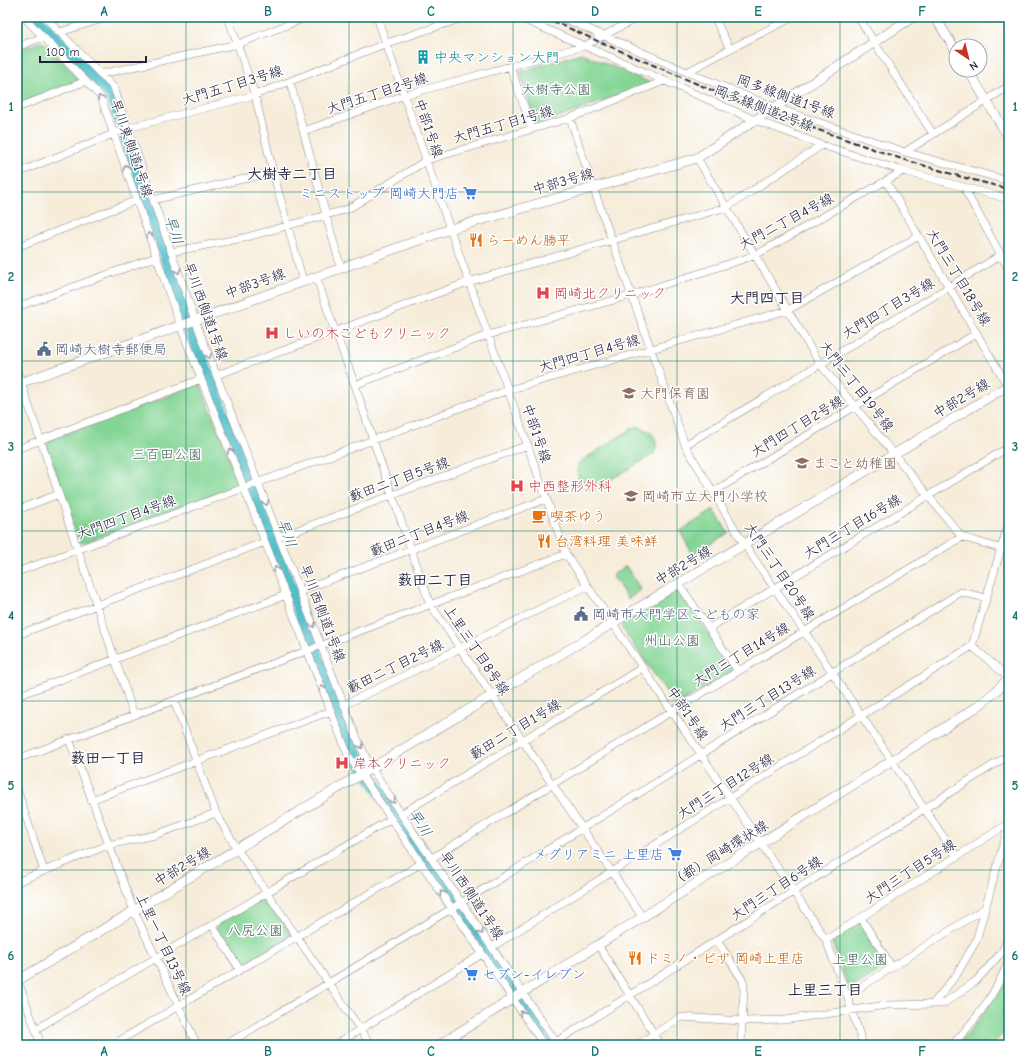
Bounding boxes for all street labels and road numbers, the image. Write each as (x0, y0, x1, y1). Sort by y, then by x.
street label: 大門五丁目3号線 (179, 62, 285, 109)
street label: 大門五丁目2号線 (324, 69, 430, 118)
street label: 岡多線側道1号線 (734, 71, 837, 122)
street label: 岡多線側道2号線 (712, 82, 816, 135)
street label: 早川東側道1号線 (107, 96, 156, 200)
street label: 中部1号線 (410, 96, 447, 160)
street label: 大門五丁目1号線 (451, 102, 555, 147)
street label: 中部3号線 (530, 165, 596, 198)
street label: 大門二丁目4号線 (736, 189, 836, 254)
street label: 大門三丁目18号線 (923, 225, 994, 329)
street label: 早川西側道1号線 (180, 260, 231, 363)
street label: 中部3号線 (223, 265, 288, 302)
street label: 大門四丁目3号線 (839, 274, 938, 343)
street label: 大門四丁目4号線 (536, 331, 642, 376)
street label: 大門三丁目19号線 (816, 337, 897, 435)
street label: 中部2号線 (930, 375, 993, 422)
street label: 大門四丁目2号線 (748, 392, 847, 461)
street label: 中部1号線 (518, 401, 555, 465)
street label: 藪田二丁目5号線 (347, 453, 452, 506)
street label: 大門三丁目16号線 (800, 491, 904, 562)
street label: 大門四丁目4号線 (74, 492, 178, 543)
street label: 藪田二丁目4号線 (367, 507, 471, 560)
street label: 大門三丁目20号線 (741, 519, 818, 623)
street label: 中部2号線 (652, 542, 715, 589)
street label: 早川西側道1号線 (296, 562, 349, 665)
street label: 上里三丁目8号線 (440, 602, 513, 699)
street label: 大門三丁目14号線 (690, 619, 793, 690)
street label: 藪田二丁目2号線 (344, 636, 446, 697)
street label: 大門三丁目13号線 (716, 662, 819, 735)
street label: 中部1号線 (663, 683, 712, 744)
street label: 藪田二丁目1号線 (467, 695, 564, 763)
street label: 大門三丁目12号線 (674, 750, 777, 823)
street label: （都）岡崎環状線 (667, 817, 771, 890)
street label: 大門三丁目5号線 (861, 836, 959, 907)
street label: 中部2号線 (151, 843, 214, 890)
street label: 早川西側道1号線 (436, 848, 508, 943)
street label: 大門三丁目6号線 (727, 853, 825, 924)
street label: 上里一丁目13号線 (132, 890, 195, 998)

